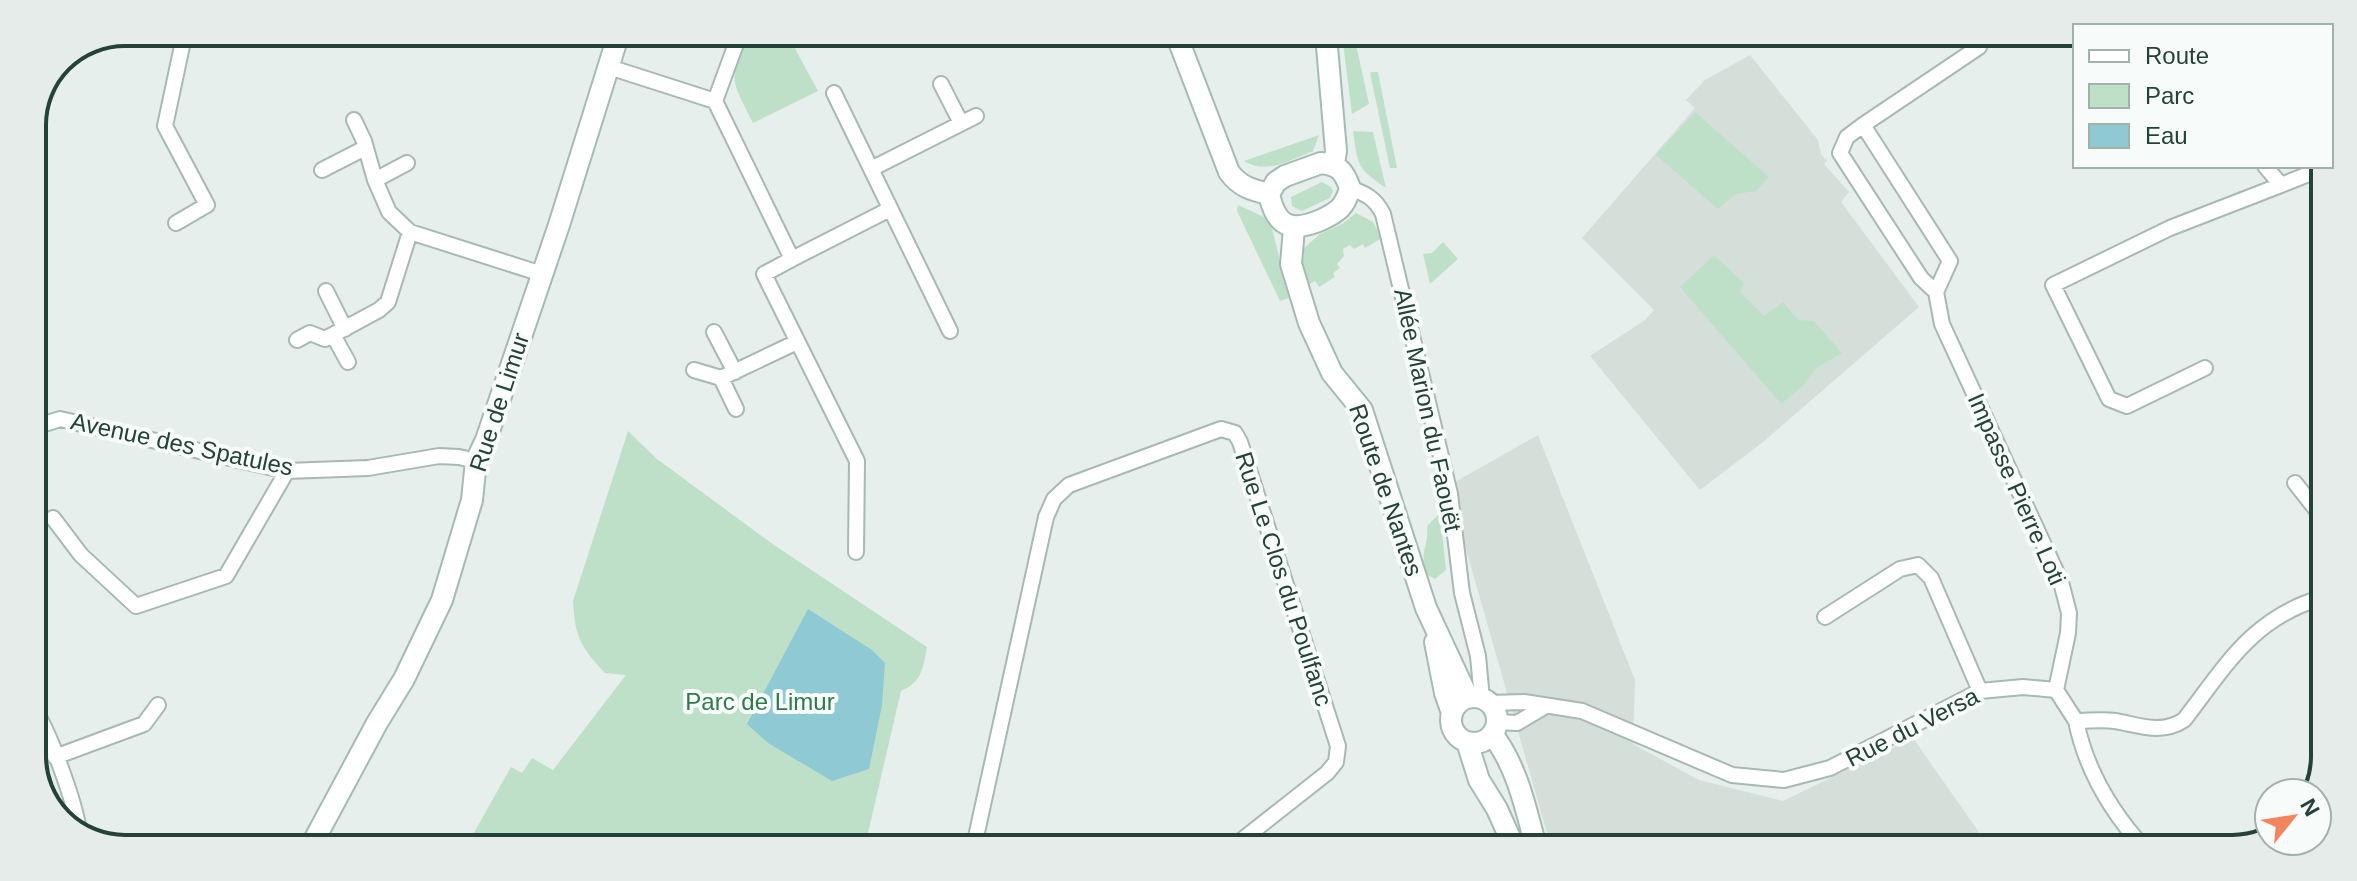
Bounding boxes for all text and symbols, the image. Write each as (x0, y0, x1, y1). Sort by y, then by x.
legend (2073, 24, 2333, 168)
text: Route (2145, 42, 2209, 69)
text: Parc (2145, 82, 2194, 109)
text: Eau (2145, 122, 2188, 149)
street label: Allée Marion du Faouët (1389, 286, 1467, 534)
street label: Rue de Limur (464, 329, 534, 475)
street label: Impasse Pierre Loti (1963, 389, 2071, 589)
street label: Route de Nantes (1344, 400, 1428, 580)
street label: Avenue des Spatules (68, 407, 296, 481)
street label: Rue Le Clos du Poulfanc (1230, 449, 1338, 709)
street label: Rue du Versa (1841, 682, 1983, 772)
park label: Parc de Limur (685, 688, 835, 715)
north arrow (2253, 777, 2333, 857)
text: N (2295, 794, 2325, 820)

